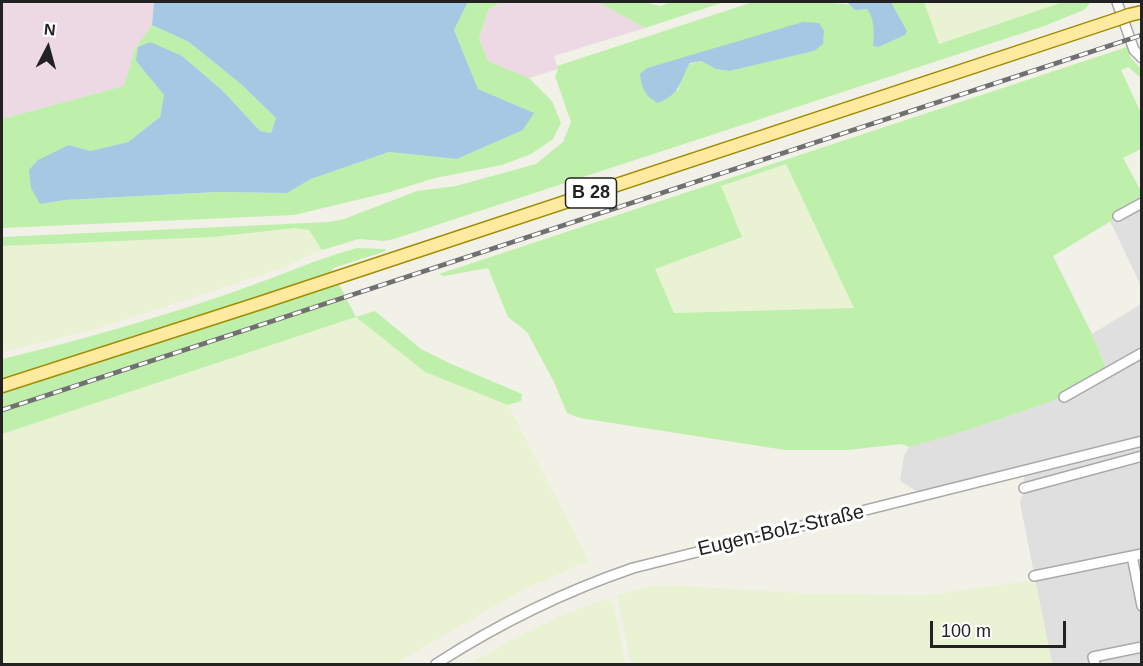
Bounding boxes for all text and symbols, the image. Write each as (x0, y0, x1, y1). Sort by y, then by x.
north arrow (18, 18, 78, 78)
text: N (43, 21, 57, 39)
road number: B 28 (566, 178, 616, 208)
street label: Eugen-Bolz-Straße (695, 500, 867, 562)
scale bar (933, 609, 1070, 647)
text: 100 m (941, 621, 991, 641)

